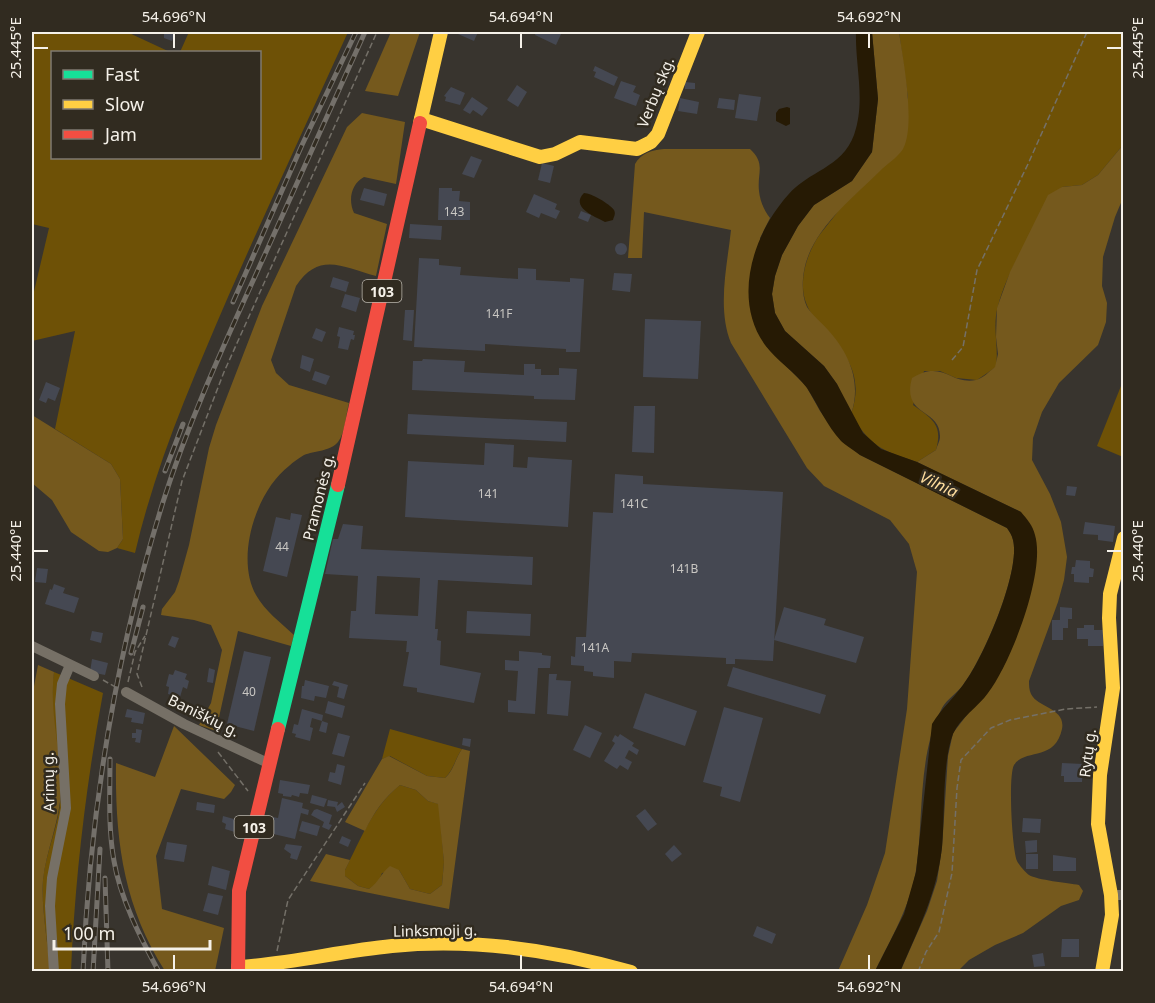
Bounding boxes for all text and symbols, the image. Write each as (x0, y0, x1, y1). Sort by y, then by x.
text: 54.696°N (142, 6, 206, 26)
text: 54.694°N (489, 6, 553, 26)
text: 54.692°N (837, 6, 901, 26)
text: 25.445°E (5, 17, 25, 79)
text: 25.445°E (1127, 17, 1147, 79)
legend (51, 51, 261, 159)
street label: Verbų skg. (632, 54, 678, 130)
text: Fast (105, 62, 140, 86)
text: Slow (105, 92, 144, 116)
text: Jam (103, 122, 137, 146)
house number: 143 (444, 203, 464, 220)
road number: 103 (362, 280, 401, 302)
house number: 141F (486, 305, 512, 322)
street label: Pramonės g. (298, 452, 338, 542)
water label: Vilnia (916, 466, 962, 502)
house number: 141 (478, 485, 498, 502)
house number: 141C (620, 495, 648, 512)
text: 25.440°E (5, 520, 25, 582)
text: 25.440°E (1127, 520, 1147, 582)
house number: 44 (275, 538, 289, 555)
house number: 141B (670, 560, 698, 577)
house number: 141A (581, 639, 609, 656)
house number: 40 (242, 683, 256, 700)
street label: Baniškių g. (165, 689, 243, 741)
street label: Rytų g. (1074, 728, 1100, 778)
street label: Arimų g. (37, 752, 59, 812)
road number: 103 (234, 816, 274, 838)
scale bar (54, 913, 210, 951)
street label: Linksmoji g. (393, 919, 477, 941)
text: 100 m (63, 921, 115, 945)
text: 54.696°N (142, 976, 206, 996)
text: 54.694°N (489, 976, 553, 996)
text: 54.692°N (837, 976, 901, 996)

